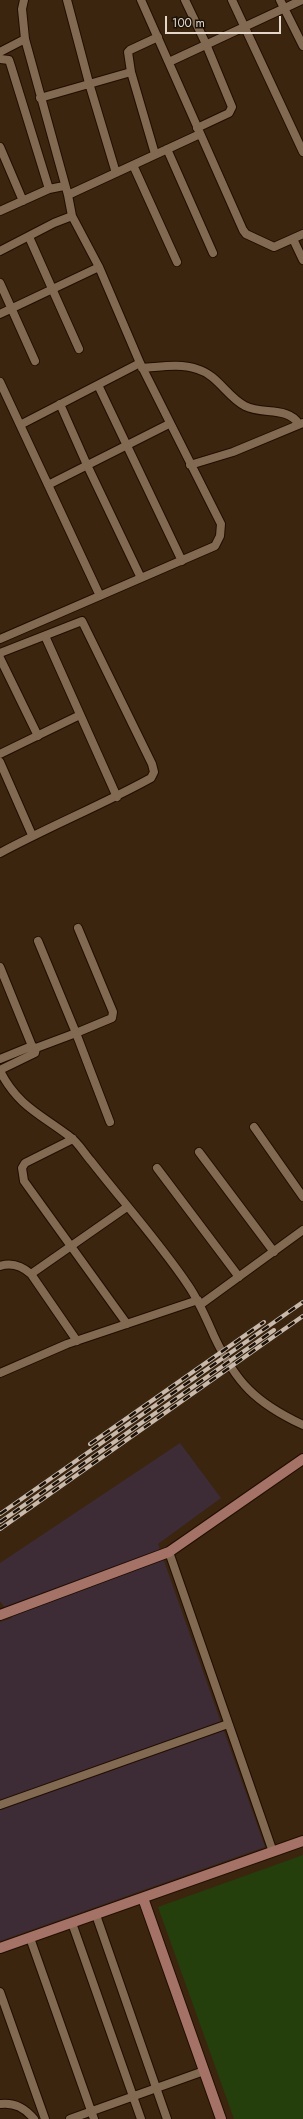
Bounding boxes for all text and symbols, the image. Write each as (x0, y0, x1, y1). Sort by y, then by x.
scale bar (167, 8, 283, 34)
text: 100 m (172, 14, 205, 32)

